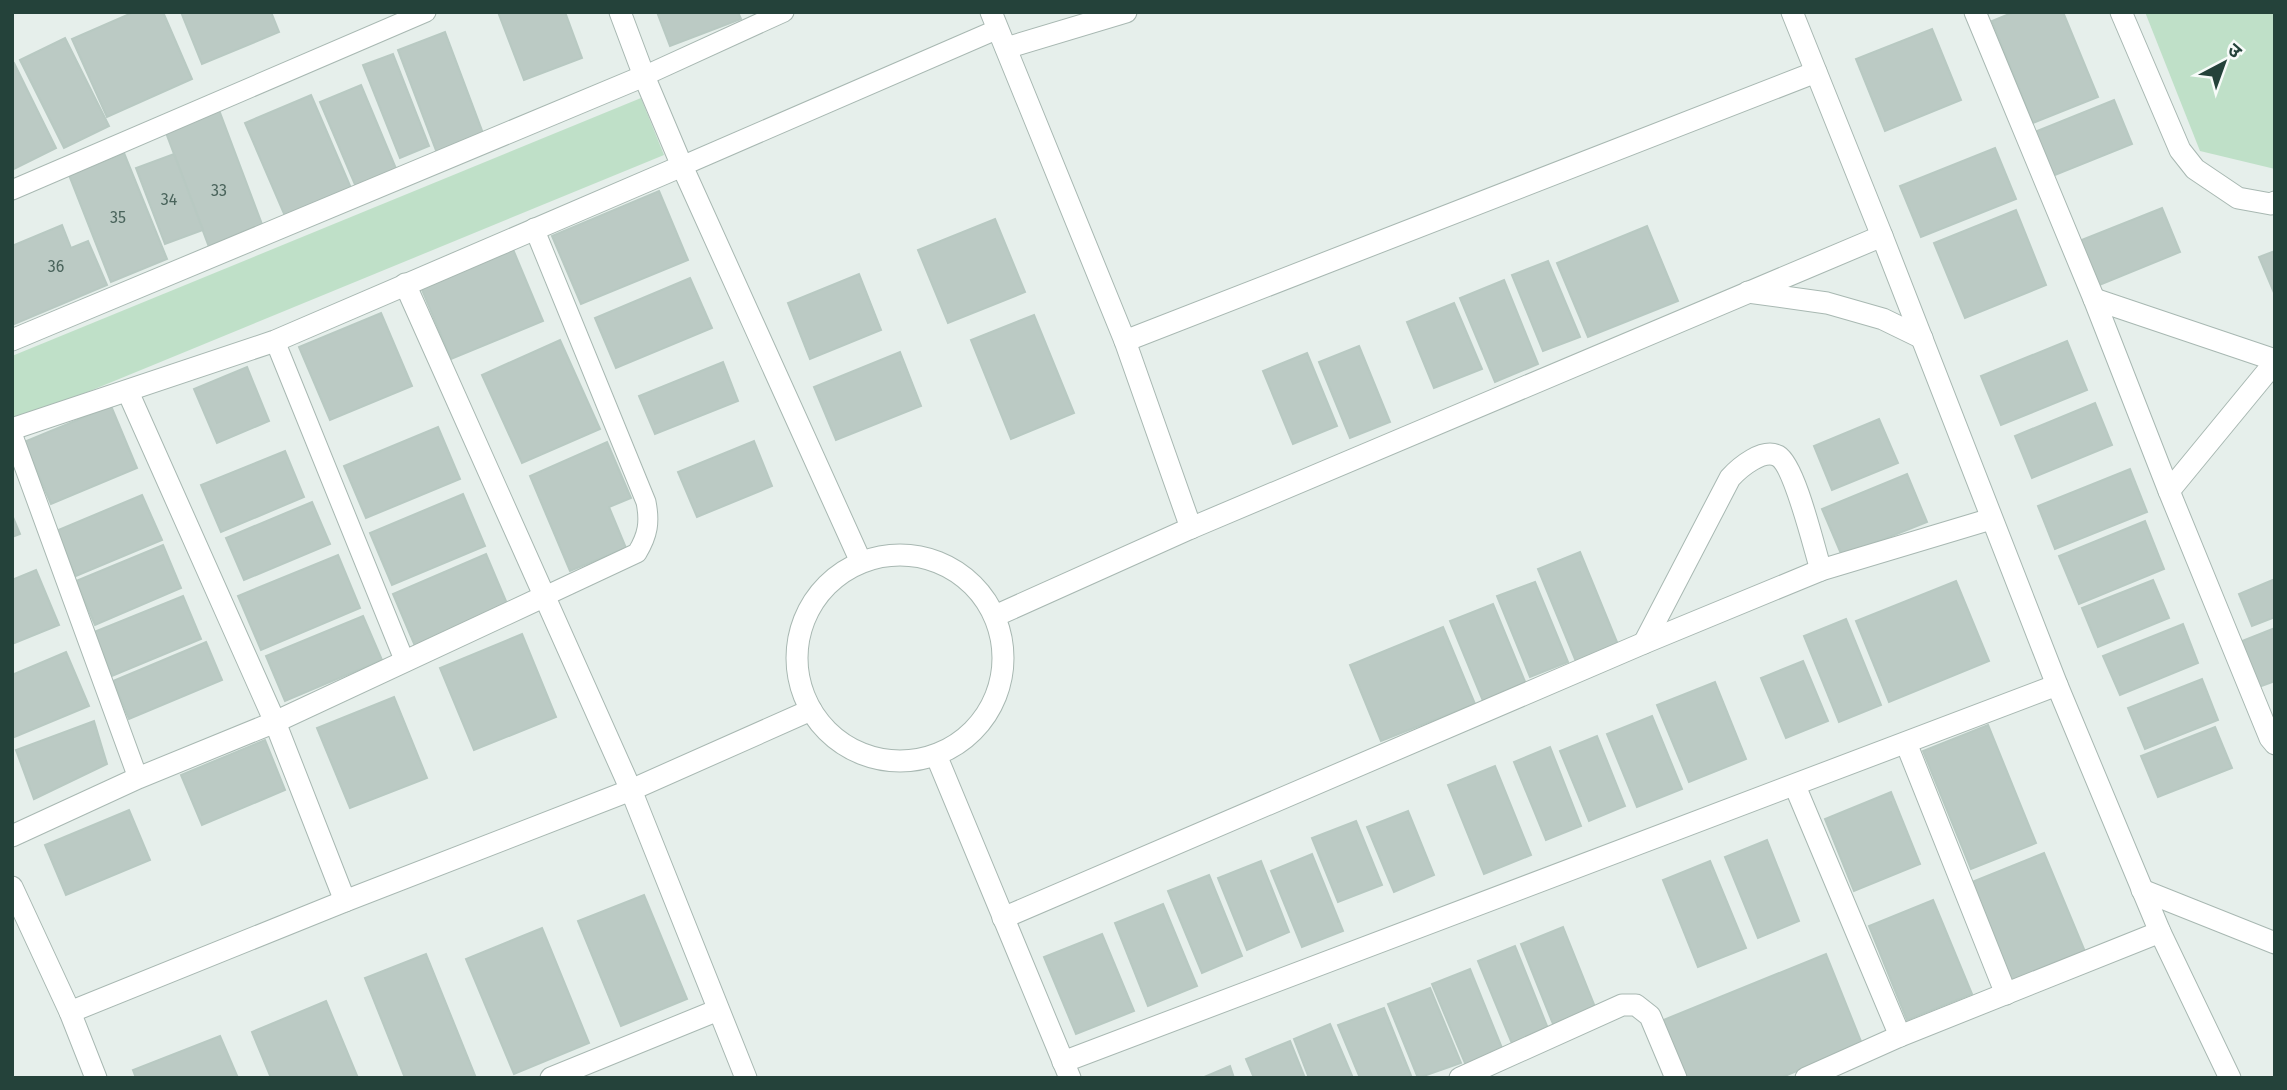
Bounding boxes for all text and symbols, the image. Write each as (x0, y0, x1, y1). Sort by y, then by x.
north arrow (2189, 28, 2259, 98)
text: उ (2223, 38, 2247, 63)
house number: 33 (211, 181, 227, 200)
house number: 34 (161, 190, 178, 209)
house number: 35 (110, 208, 126, 227)
house number: 36 (48, 257, 64, 276)

